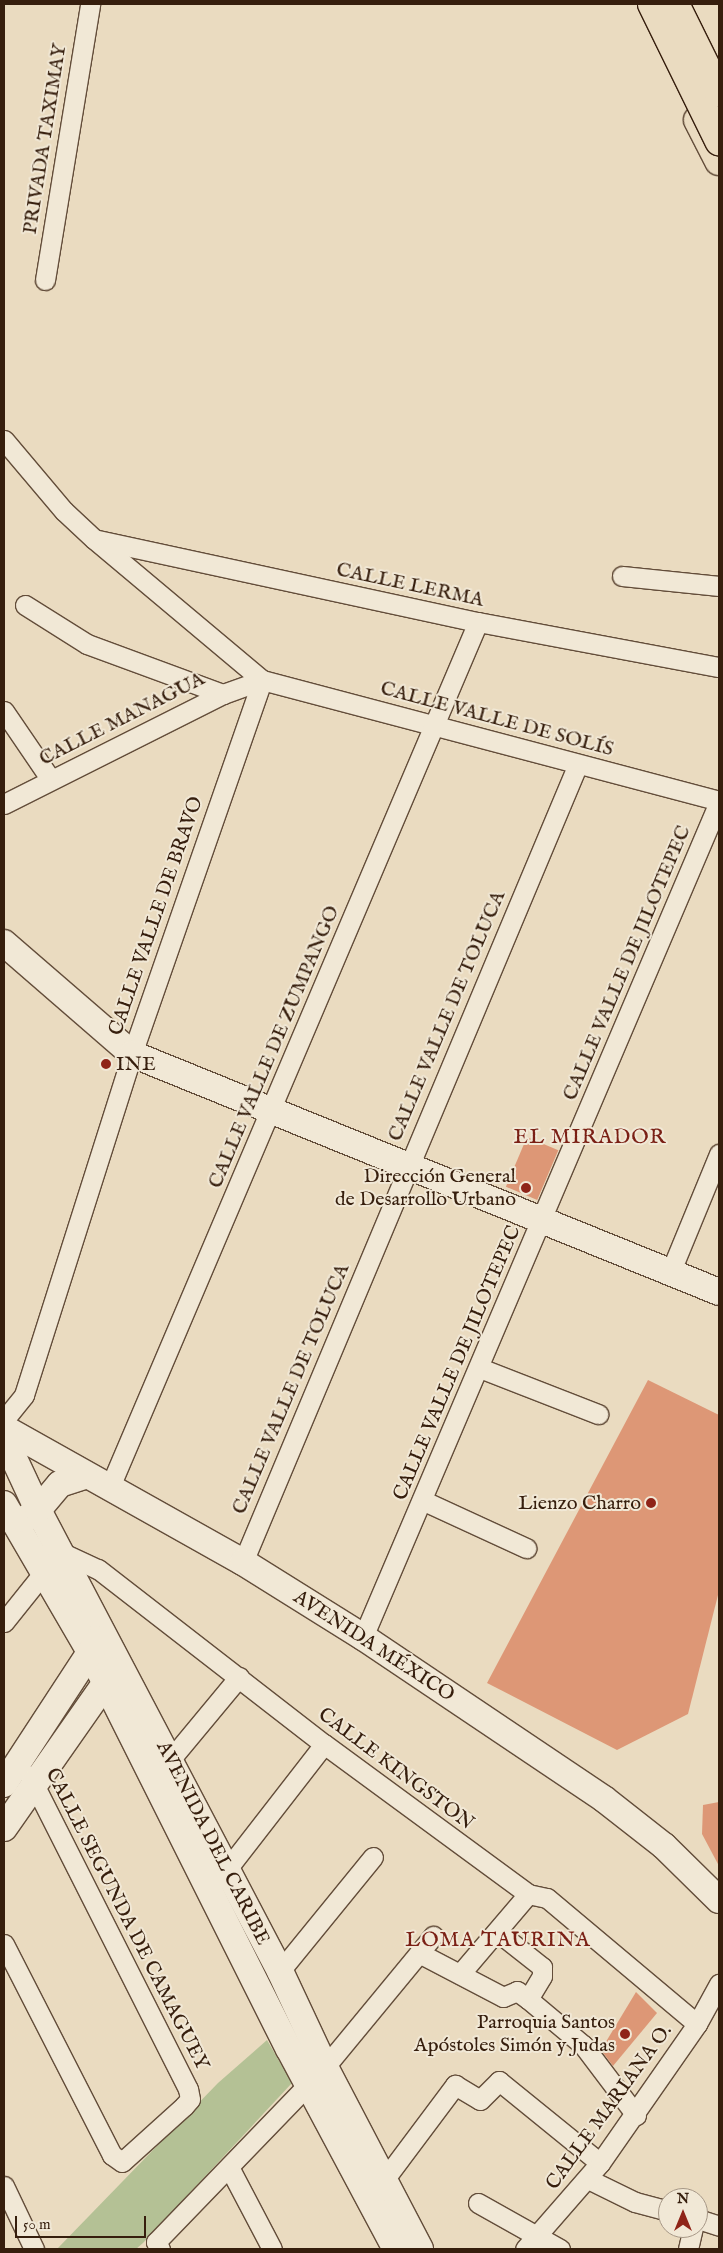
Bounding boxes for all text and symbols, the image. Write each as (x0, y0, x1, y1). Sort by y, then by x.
street label: PRIVADA TAXIMAY (18, 42, 72, 236)
street label: CALLE LERMA (334, 558, 486, 612)
street label: CALLE MANAGUA (35, 667, 209, 771)
street label: CALLE VALLE DE SOLÍS (378, 676, 616, 762)
street label: CALLE VALLE DE BRAVO (104, 793, 208, 1039)
street label: CALLE VALLE DE JILOTEPEC (558, 822, 696, 1104)
street label: CALLE VALLE DE TOLUCA (383, 887, 511, 1145)
street label: CALLE VALLE DE ZUMPANGO (203, 902, 345, 1192)
place label: INE (116, 1052, 156, 1076)
marker: INE (100, 1058, 112, 1070)
district label: EL MIRADOR (512, 1125, 668, 1151)
place label: Dirección General de Desarrollo Urbano (335, 1164, 516, 1211)
marker: Dirección General de Desarrollo Urbano (520, 1182, 532, 1194)
street label: CALLE VALLE DE JILOTEPEC (388, 1222, 526, 1504)
street label: CALLE VALLE DE TOLUCA (227, 1260, 355, 1518)
place label: Lienzo Charro (518, 1491, 641, 1515)
marker: Lienzo Charro (645, 1497, 657, 1509)
street label: AVENIDA MÉXICO (289, 1585, 459, 1707)
street label: CALLE KINGSTON (313, 1703, 479, 1835)
street label: AVENIDA DEL CARIBE (151, 1737, 275, 1949)
street label: CALLE SEGUNDA DE CAMAGUEY (40, 1764, 214, 2074)
district label: LOMA TAURINA (404, 1928, 592, 1954)
place label: Parroquia Santos Apóstoles Simón y Judas (414, 2010, 615, 2057)
street label: CALLE MARIANA O. (541, 2019, 677, 2195)
marker: Parroquia Santos Apóstoles Simón y Judas (619, 2028, 631, 2040)
north arrow (658, 2188, 708, 2238)
text: N (677, 2190, 689, 2208)
scale bar (18, 2206, 149, 2238)
text: 50 m (23, 2215, 51, 2234)

